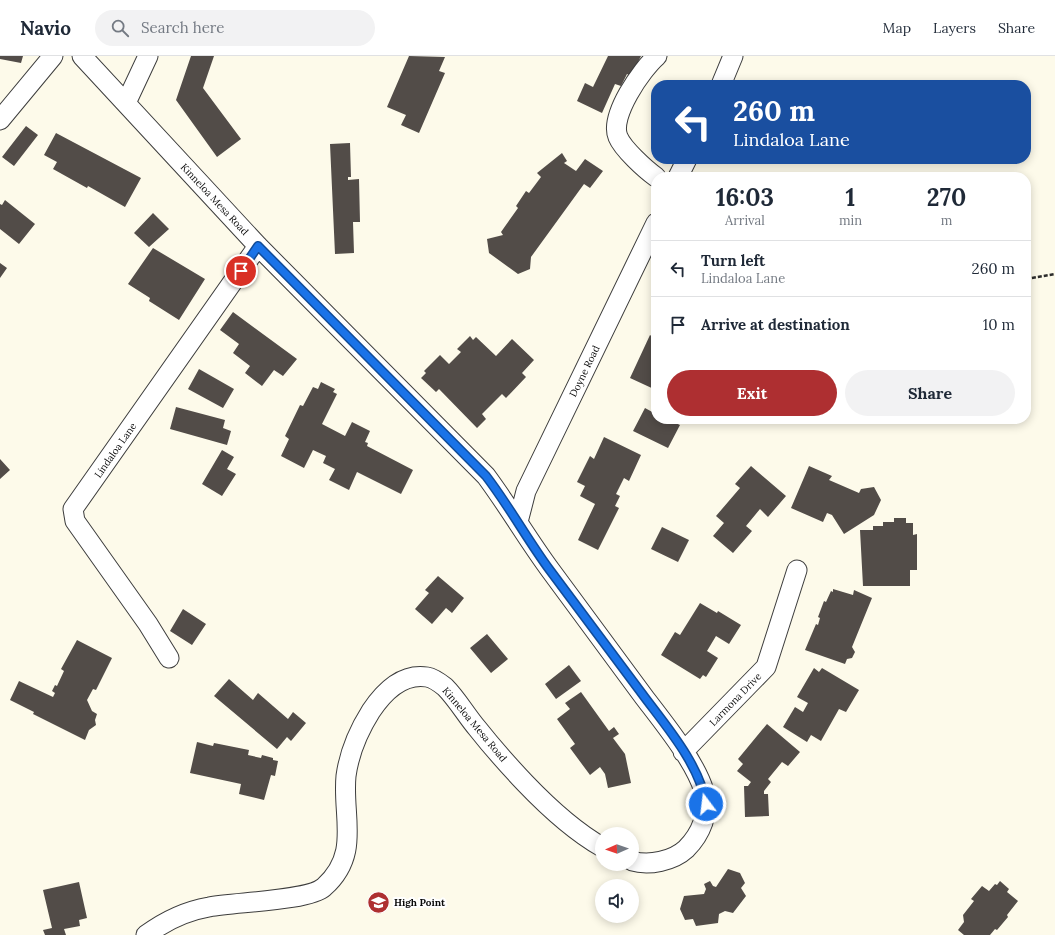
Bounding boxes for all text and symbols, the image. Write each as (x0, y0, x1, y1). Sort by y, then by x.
search box (95, 10, 375, 46)
text: Navio (20, 16, 71, 40)
icon: search (109, 17, 131, 39)
text: Search here (141, 18, 224, 37)
text: Map (883, 19, 911, 37)
text: Layers (933, 19, 976, 37)
text: Share (998, 19, 1035, 37)
text: 260 m (733, 93, 815, 129)
icon: left (667, 96, 719, 148)
text: Lindaloa Lane (733, 128, 850, 151)
street label: Kinneloa Mesa Road (178, 161, 251, 238)
text: 16:03 (716, 182, 774, 213)
text: 1 (846, 182, 855, 213)
text: 270 (927, 182, 966, 213)
text: Arrival (725, 212, 765, 229)
text: min (839, 212, 862, 229)
text: m (941, 212, 952, 229)
text: Turn left (701, 251, 765, 270)
pin (224, 254, 258, 288)
icon: left (667, 258, 689, 280)
text: 260 m (972, 259, 1015, 278)
icon: arrive (230, 260, 252, 282)
text: Lindaloa Lane (701, 270, 785, 287)
icon: arrive (667, 314, 689, 336)
text: Arrive at destination (701, 315, 850, 334)
text: 10 m (983, 315, 1015, 334)
street label: Doyne Road (566, 343, 603, 399)
button: Exit (667, 370, 837, 416)
button: Share (845, 370, 1015, 416)
street label: Lindaloa Lane (91, 420, 140, 481)
street label: Larmona Drive (707, 670, 764, 729)
street label: Kinneloa Mesa Road (440, 684, 510, 764)
position arrow (685, 783, 727, 825)
north arrow (595, 827, 639, 871)
map controls (595, 827, 639, 923)
button: sound (595, 879, 639, 923)
school or university icon: High Point (365, 889, 391, 915)
place label: High Point (394, 896, 446, 909)

